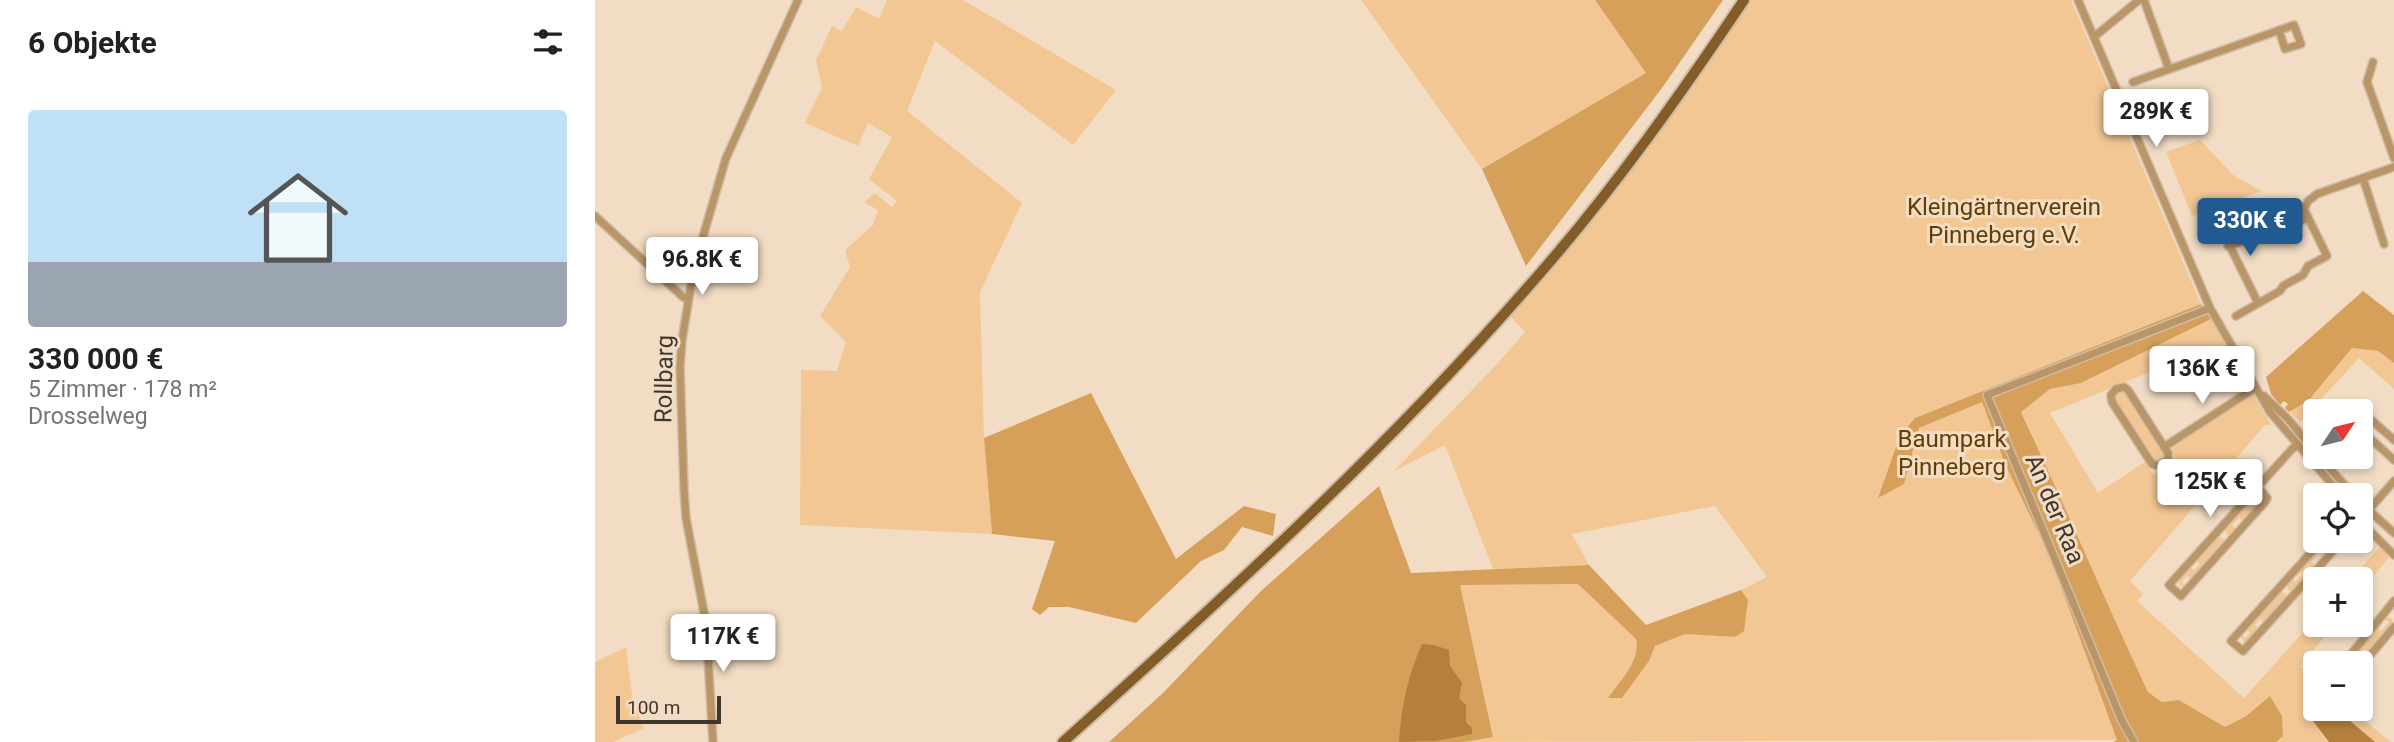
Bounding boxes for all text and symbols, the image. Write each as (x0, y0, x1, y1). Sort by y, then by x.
icon: filters (529, 23, 567, 61)
text: 6 Objekte (28, 25, 157, 60)
pin: 289K € (2099, 90, 2213, 149)
text: 289K € (2119, 98, 2193, 125)
icon: home (235, 155, 361, 281)
park label: Kleingärtnerverein Pinneberg e.V. (1907, 193, 2101, 249)
pin: 330K € (2193, 198, 2307, 258)
text: 330K € (2213, 207, 2287, 234)
pin: 96.8K € (637, 238, 767, 297)
text: 96.8K € (662, 246, 742, 273)
street label: Rollbarg (649, 335, 679, 423)
text: 330 000 € (28, 341, 163, 376)
pin: 136K € (2145, 346, 2259, 406)
text: 136K € (2165, 355, 2239, 382)
text: 5 Zimmer · 178 m² (28, 376, 217, 403)
north arrow (2303, 399, 2373, 469)
map controls (2303, 399, 2373, 721)
text: Drosselweg (28, 403, 148, 430)
park label: Baumpark Pinneberg (1897, 425, 2007, 481)
street label: An der Raa (2019, 450, 2091, 568)
pin: 125K € (2153, 460, 2267, 519)
text: 125K € (2173, 468, 2247, 495)
button: locate (2303, 483, 2373, 553)
button: + (2303, 567, 2373, 637)
pin: 117K € (666, 614, 780, 674)
text: 117K € (686, 623, 760, 650)
button: − (2303, 651, 2373, 721)
scale bar (616, 693, 721, 725)
text: 100 m (627, 696, 680, 719)

